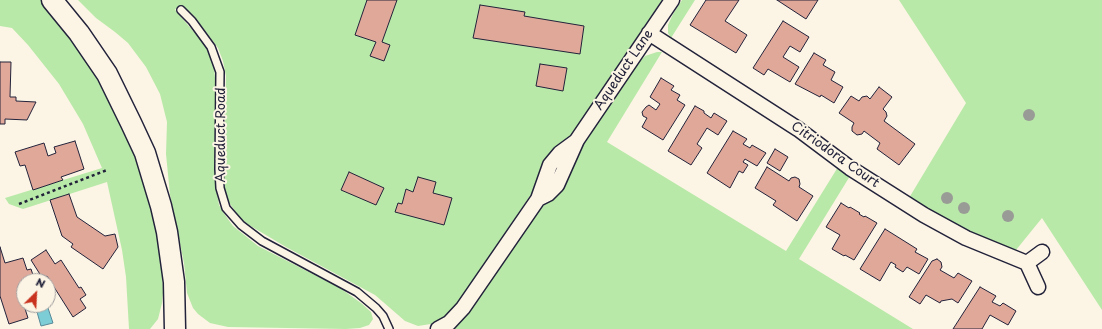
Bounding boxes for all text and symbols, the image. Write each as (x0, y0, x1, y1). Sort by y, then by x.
street label: Aqueduct Lane (591, 27, 657, 113)
street label: Aqueduct Road (213, 87, 229, 183)
street label: Citriodora Court (788, 119, 882, 191)
north arrow (16, 273, 56, 313)
text: N (33, 273, 48, 292)

